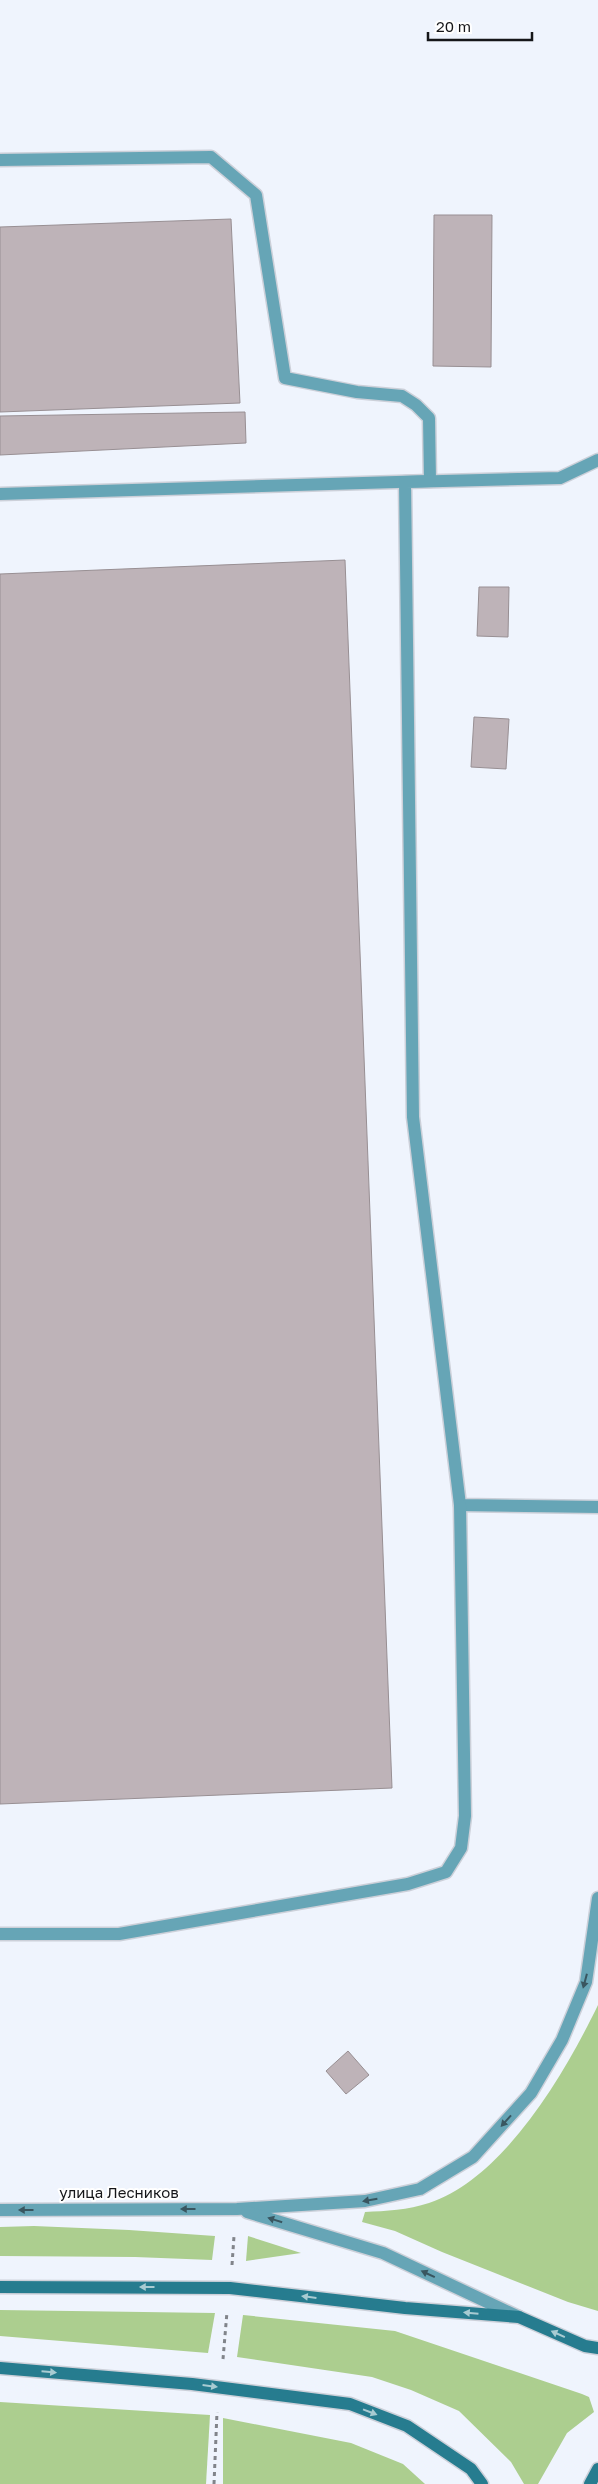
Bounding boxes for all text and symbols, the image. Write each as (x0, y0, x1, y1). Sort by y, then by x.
scale bar (428, 10, 532, 42)
text: 20 m (436, 17, 471, 35)
one-way arrow (581, 1973, 589, 1988)
one-way arrow (500, 2114, 512, 2126)
street label: улица Лесников (59, 2183, 179, 2201)
one-way arrow (362, 2196, 377, 2204)
one-way arrow (180, 2205, 196, 2213)
one-way arrow (18, 2206, 34, 2214)
one-way arrow (267, 2216, 282, 2224)
one-way arrow (421, 2269, 435, 2277)
one-way arrow (139, 2283, 155, 2291)
one-way arrow (301, 2293, 317, 2301)
one-way arrow (463, 2309, 479, 2317)
one-way arrow (551, 2329, 565, 2337)
one-way arrow (41, 2368, 57, 2376)
one-way arrow (203, 2382, 219, 2390)
one-way arrow (363, 2409, 378, 2416)

